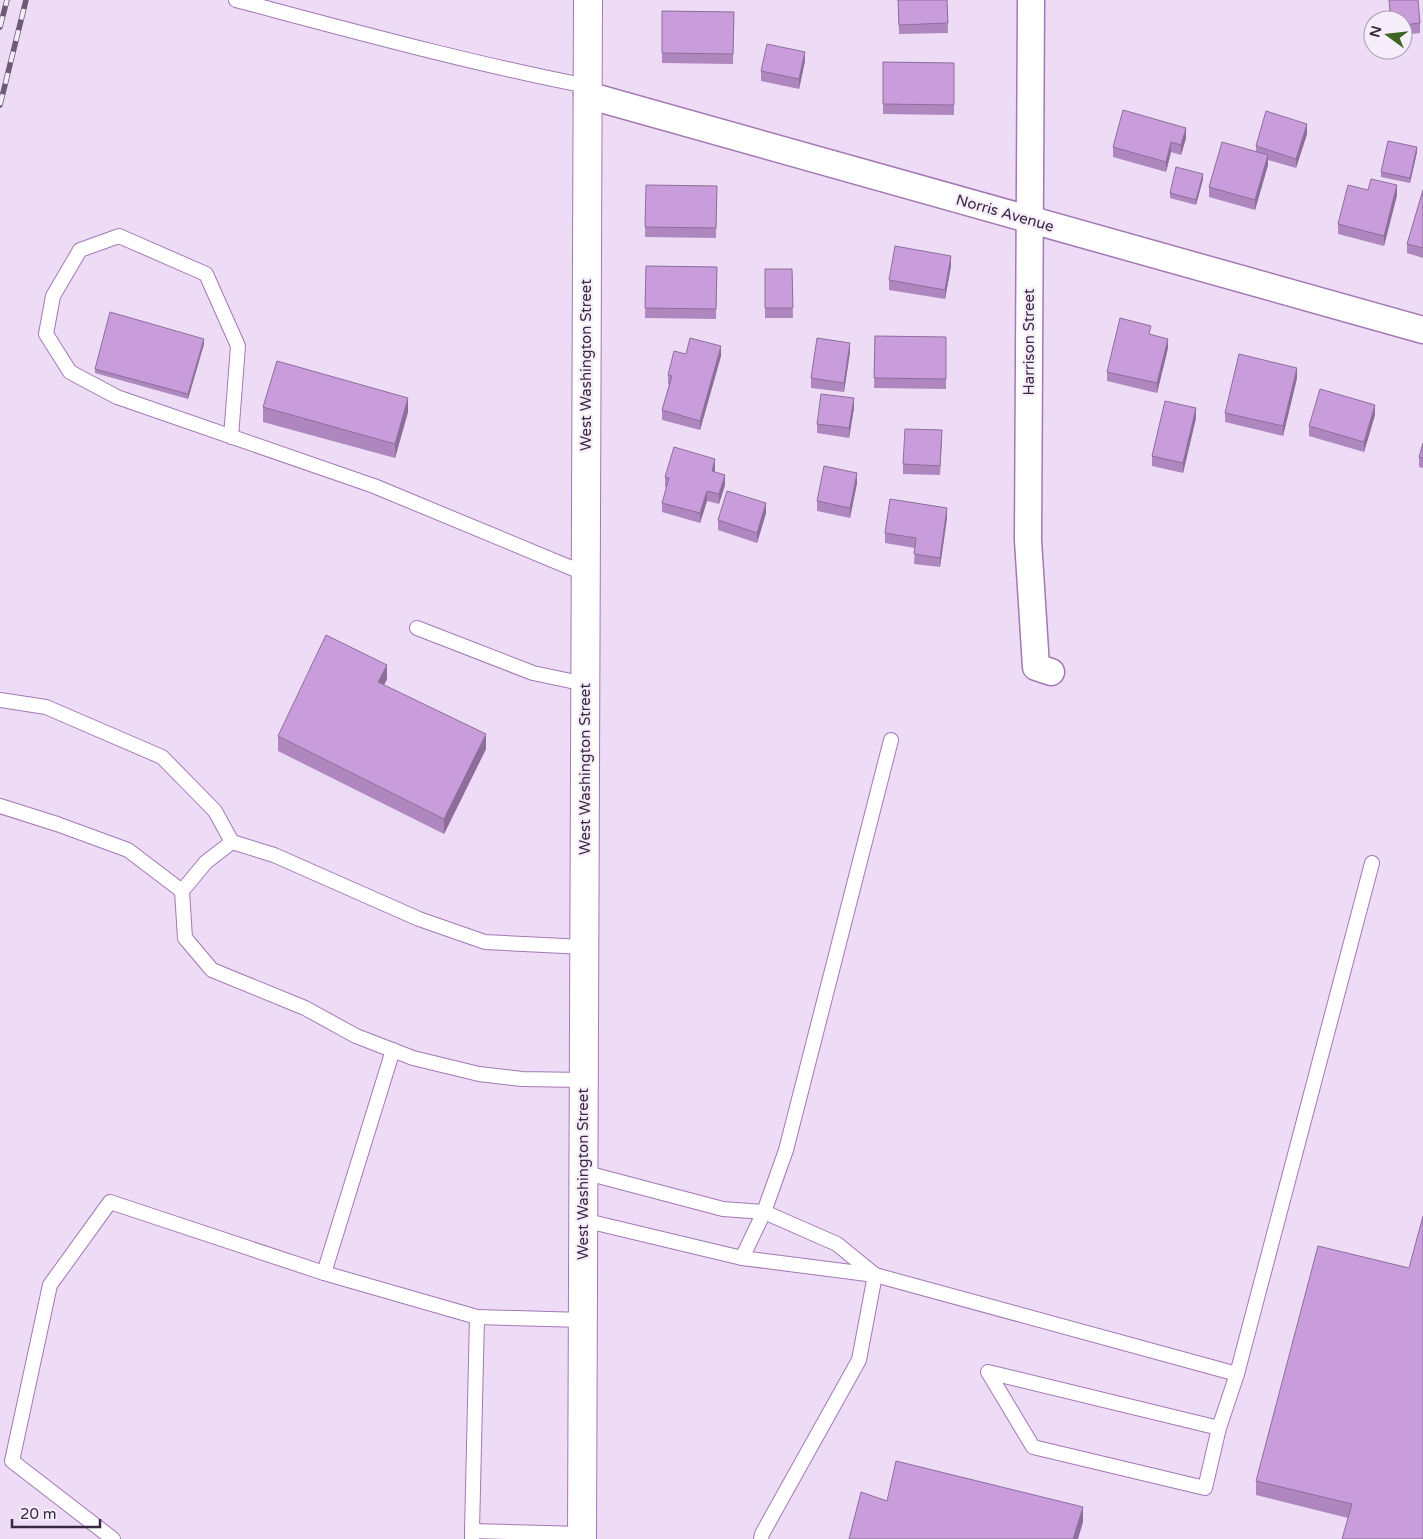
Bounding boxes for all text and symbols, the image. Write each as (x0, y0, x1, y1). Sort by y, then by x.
north arrow (1363, 10, 1413, 60)
text: N (1366, 24, 1386, 39)
street label: Norris Avenue (954, 190, 1056, 236)
street label: West Washington Street (577, 279, 595, 451)
street label: Harrison Street (1020, 288, 1038, 396)
street label: West Washington Street (576, 683, 594, 855)
street label: West Washington Street (574, 1088, 592, 1260)
scale bar (12, 1496, 100, 1528)
text: 20 m (20, 1505, 57, 1523)

